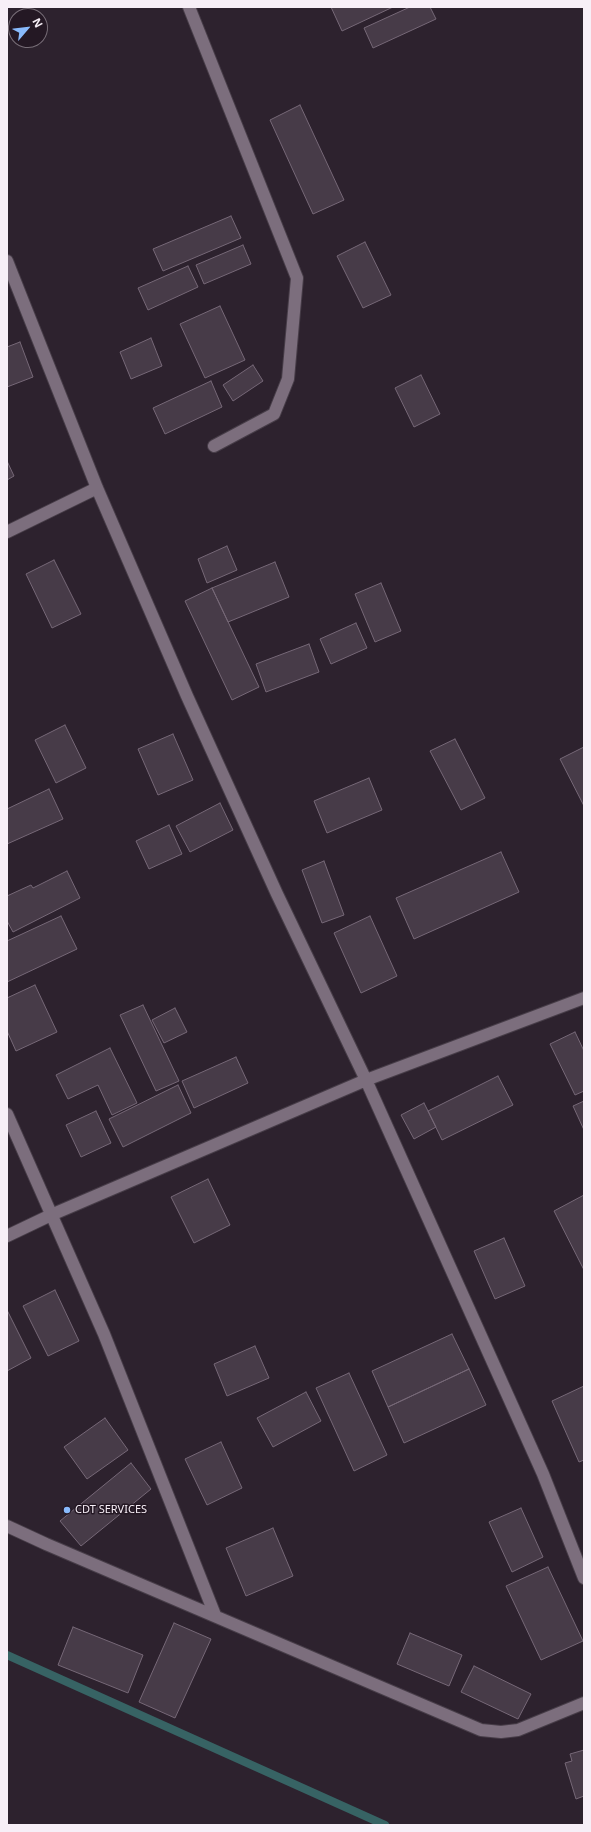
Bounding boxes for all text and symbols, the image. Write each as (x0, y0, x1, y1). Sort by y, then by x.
north arrow (8, 8, 48, 48)
text: N (29, 15, 47, 30)
place label: CDT SERVICES (75, 1503, 147, 1517)
marker: CDT SERVICES (62, 1505, 72, 1515)

